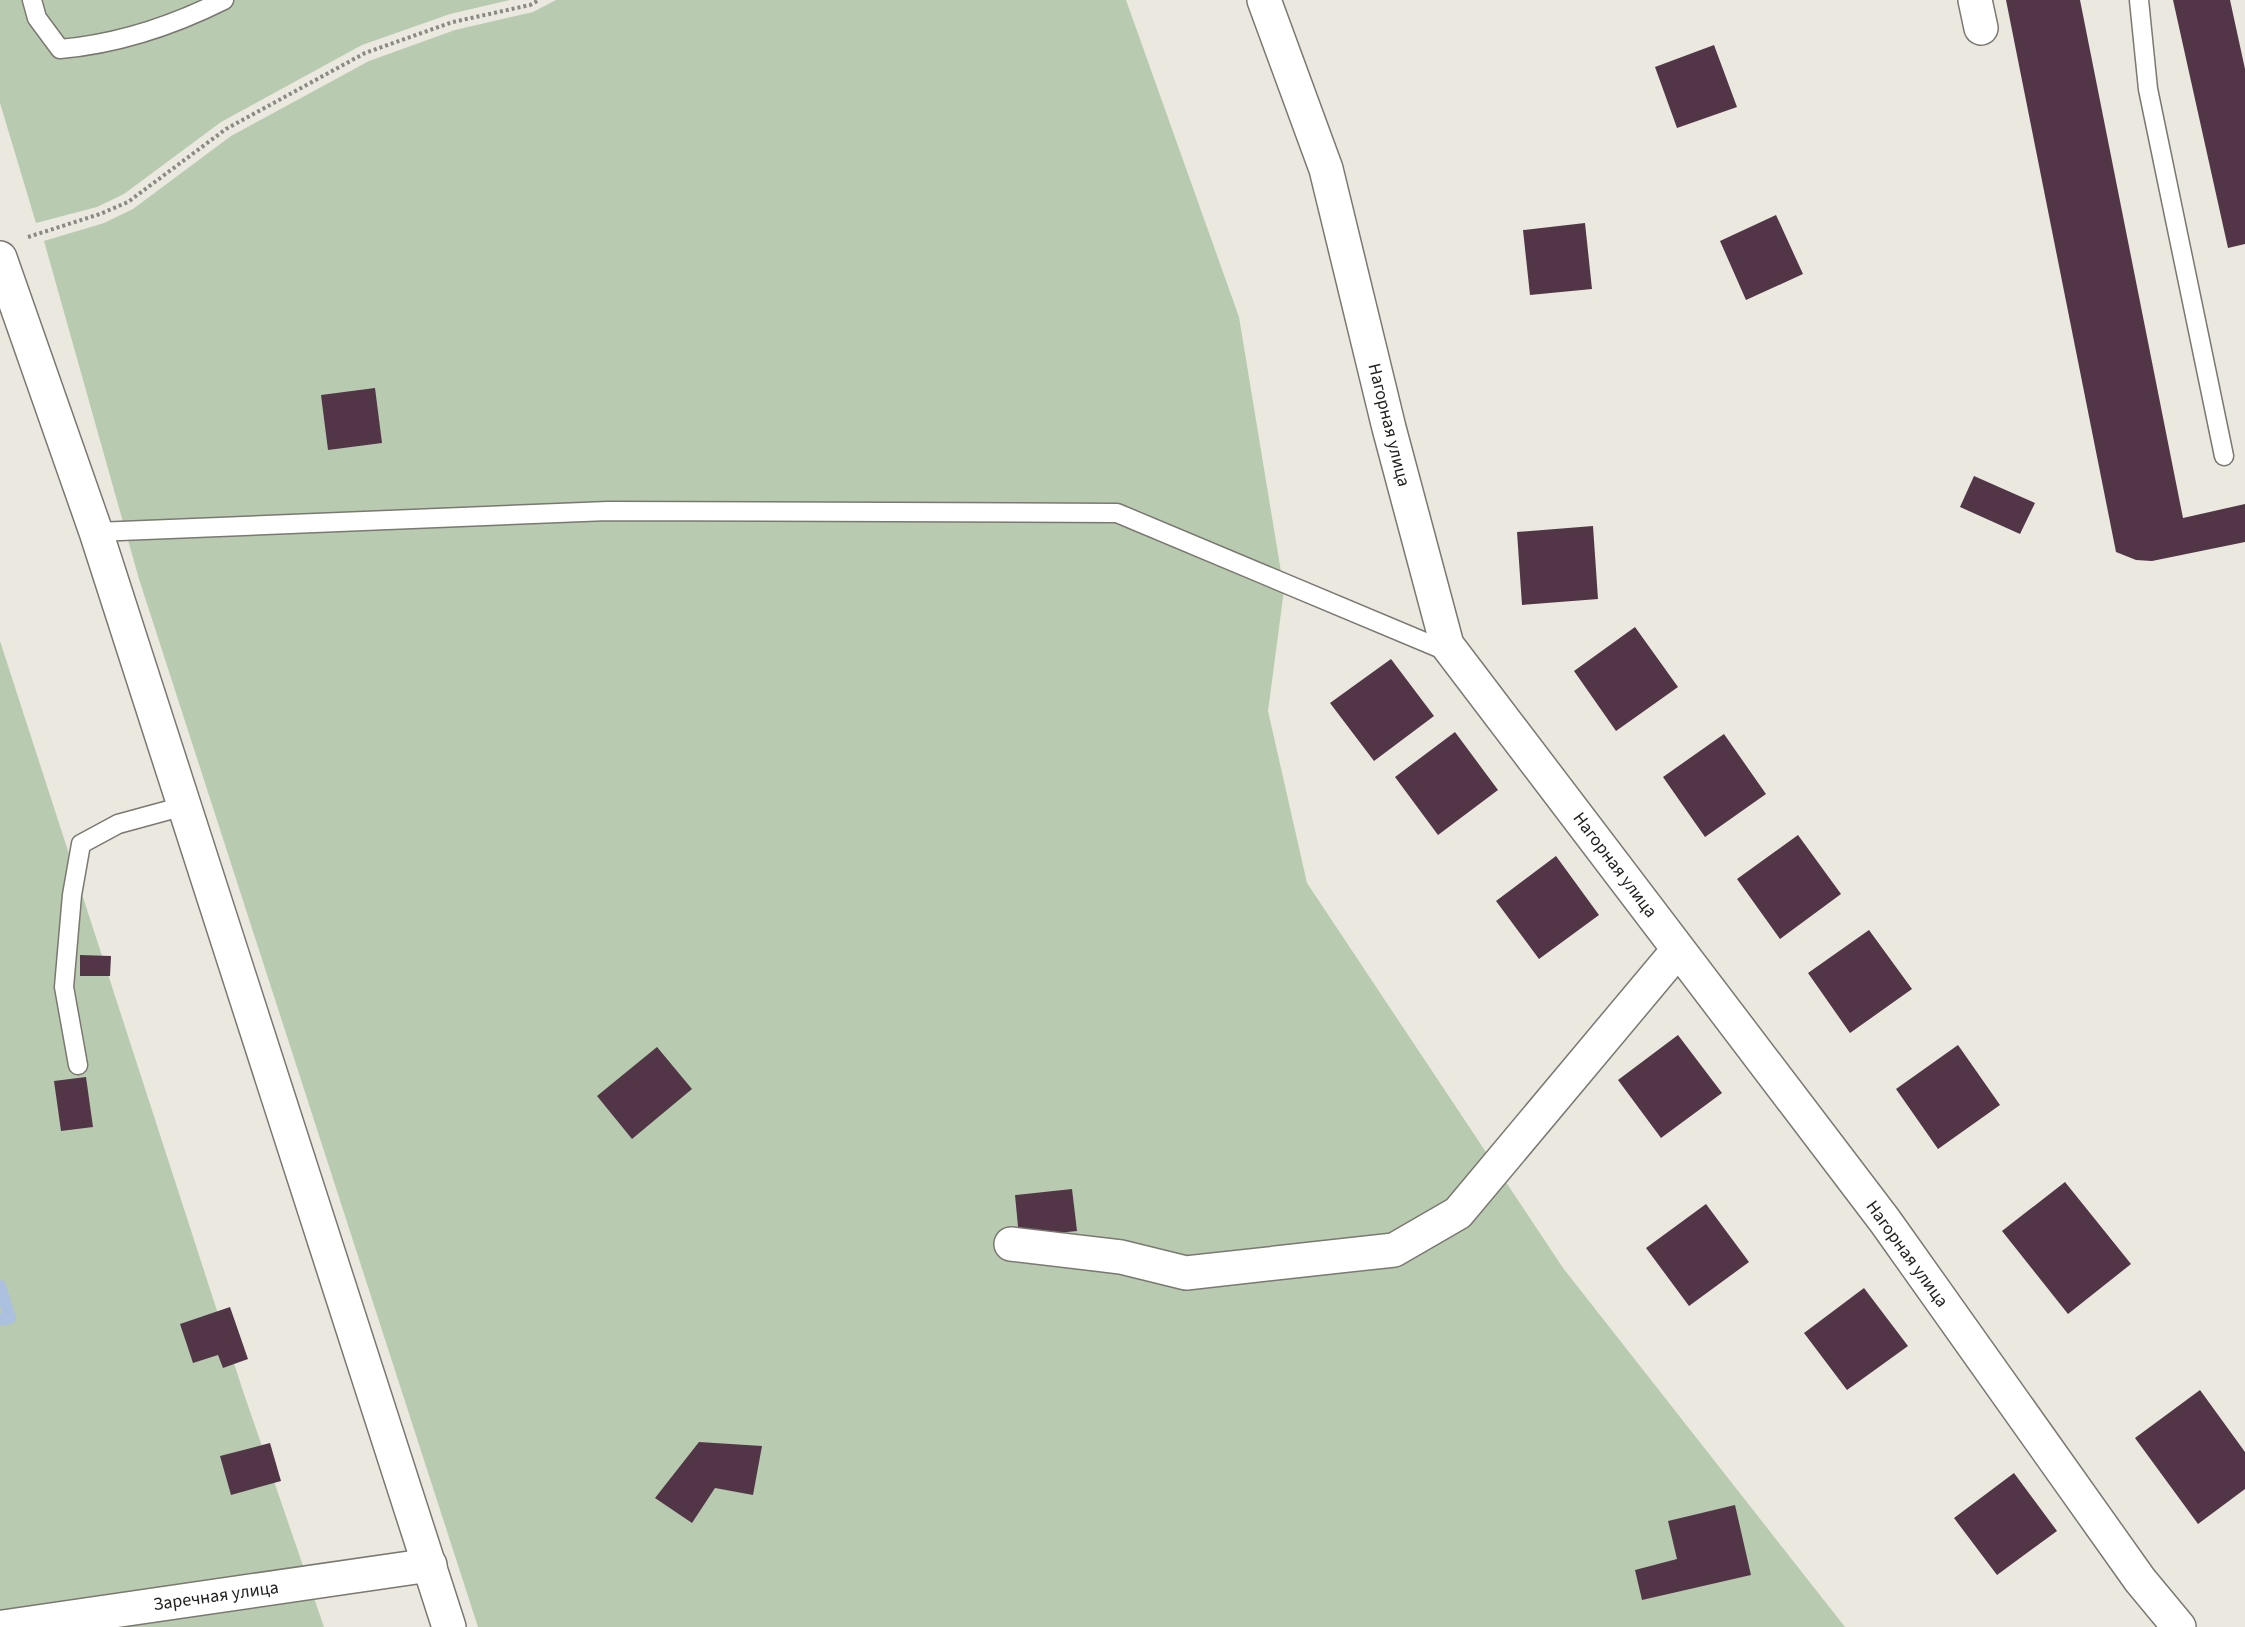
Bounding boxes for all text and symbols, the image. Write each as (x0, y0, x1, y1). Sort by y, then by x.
street label: Нагорная улица (1362, 361, 1416, 489)
street label: Нагорная улица (1567, 807, 1663, 923)
street label: Нагорная улица (1860, 1196, 1954, 1312)
street label: Заречная улица (152, 1575, 280, 1617)

